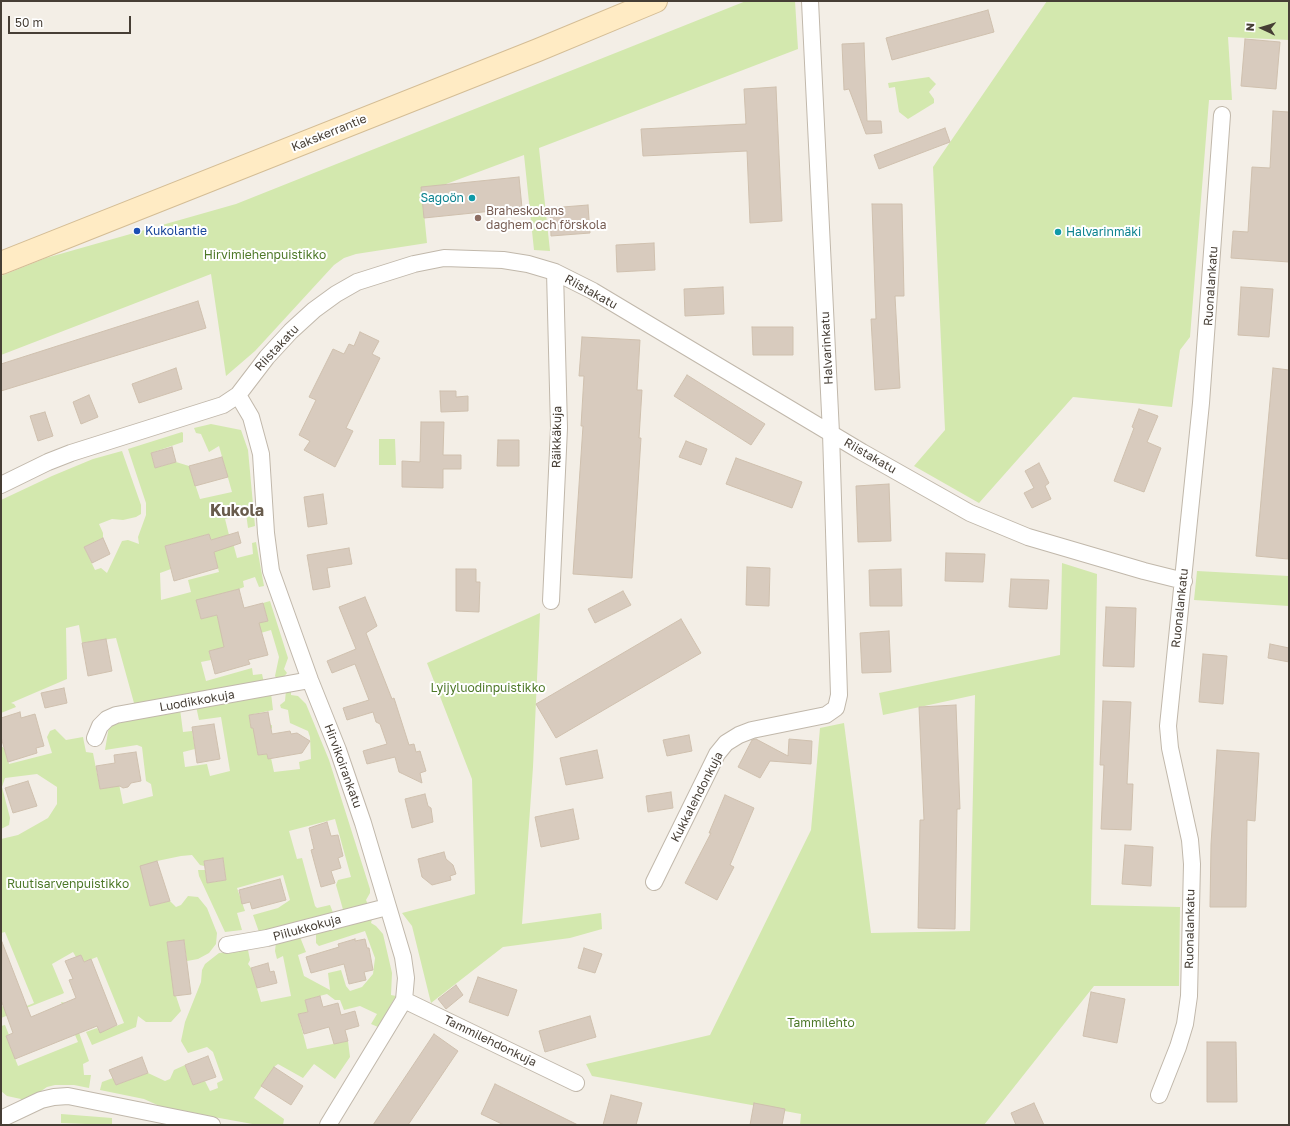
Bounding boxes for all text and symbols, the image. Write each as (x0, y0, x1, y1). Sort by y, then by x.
scale bar (10, 8, 133, 34)
north arrow (1242, 8, 1282, 48)
text: 50 m (15, 15, 43, 30)
text: N (1243, 22, 1256, 32)
street label: Kakskerrantie (289, 111, 369, 155)
place label: Sagoön (420, 191, 464, 205)
marker: Sagoön (467, 193, 477, 203)
place label: Braheskolans daghem och förskola (486, 204, 606, 232)
marker: Braheskolans daghem och förskola (473, 213, 483, 223)
place label: Kukolantie (145, 224, 207, 238)
place label: Halvarinmäki (1066, 225, 1141, 239)
marker: Kukolantie (132, 226, 142, 236)
marker: Halvarinmäki (1053, 227, 1063, 237)
street label: Ruonalankatu (1201, 246, 1221, 326)
park label: Hirvimiehenpuistikko (204, 248, 326, 262)
street label: Riistakatu (562, 272, 620, 312)
street label: Halvarinkatu (818, 311, 836, 385)
street label: Riistakatu (252, 322, 302, 374)
street label: Räikkäkuja (549, 406, 565, 468)
street label: Riistakatu (841, 435, 899, 477)
district label: Kukola (210, 501, 264, 521)
street label: Ruonalankatu (1169, 568, 1191, 648)
park label: Lyijyluodinpuistikko (431, 681, 545, 695)
street label: Luodikkokuja (158, 687, 236, 715)
street label: Hirvikoirankatu (321, 722, 365, 810)
street label: Kukkalehdonkuja (668, 749, 726, 845)
park label: Ruutisarvenpuistikko (7, 877, 129, 891)
street label: Ruonalankatu (1182, 889, 1198, 969)
street label: Piilukkokuja (271, 912, 343, 944)
street label: Tammilehdonkuja (441, 1012, 539, 1070)
park label: Tammilehto (787, 1016, 855, 1030)

